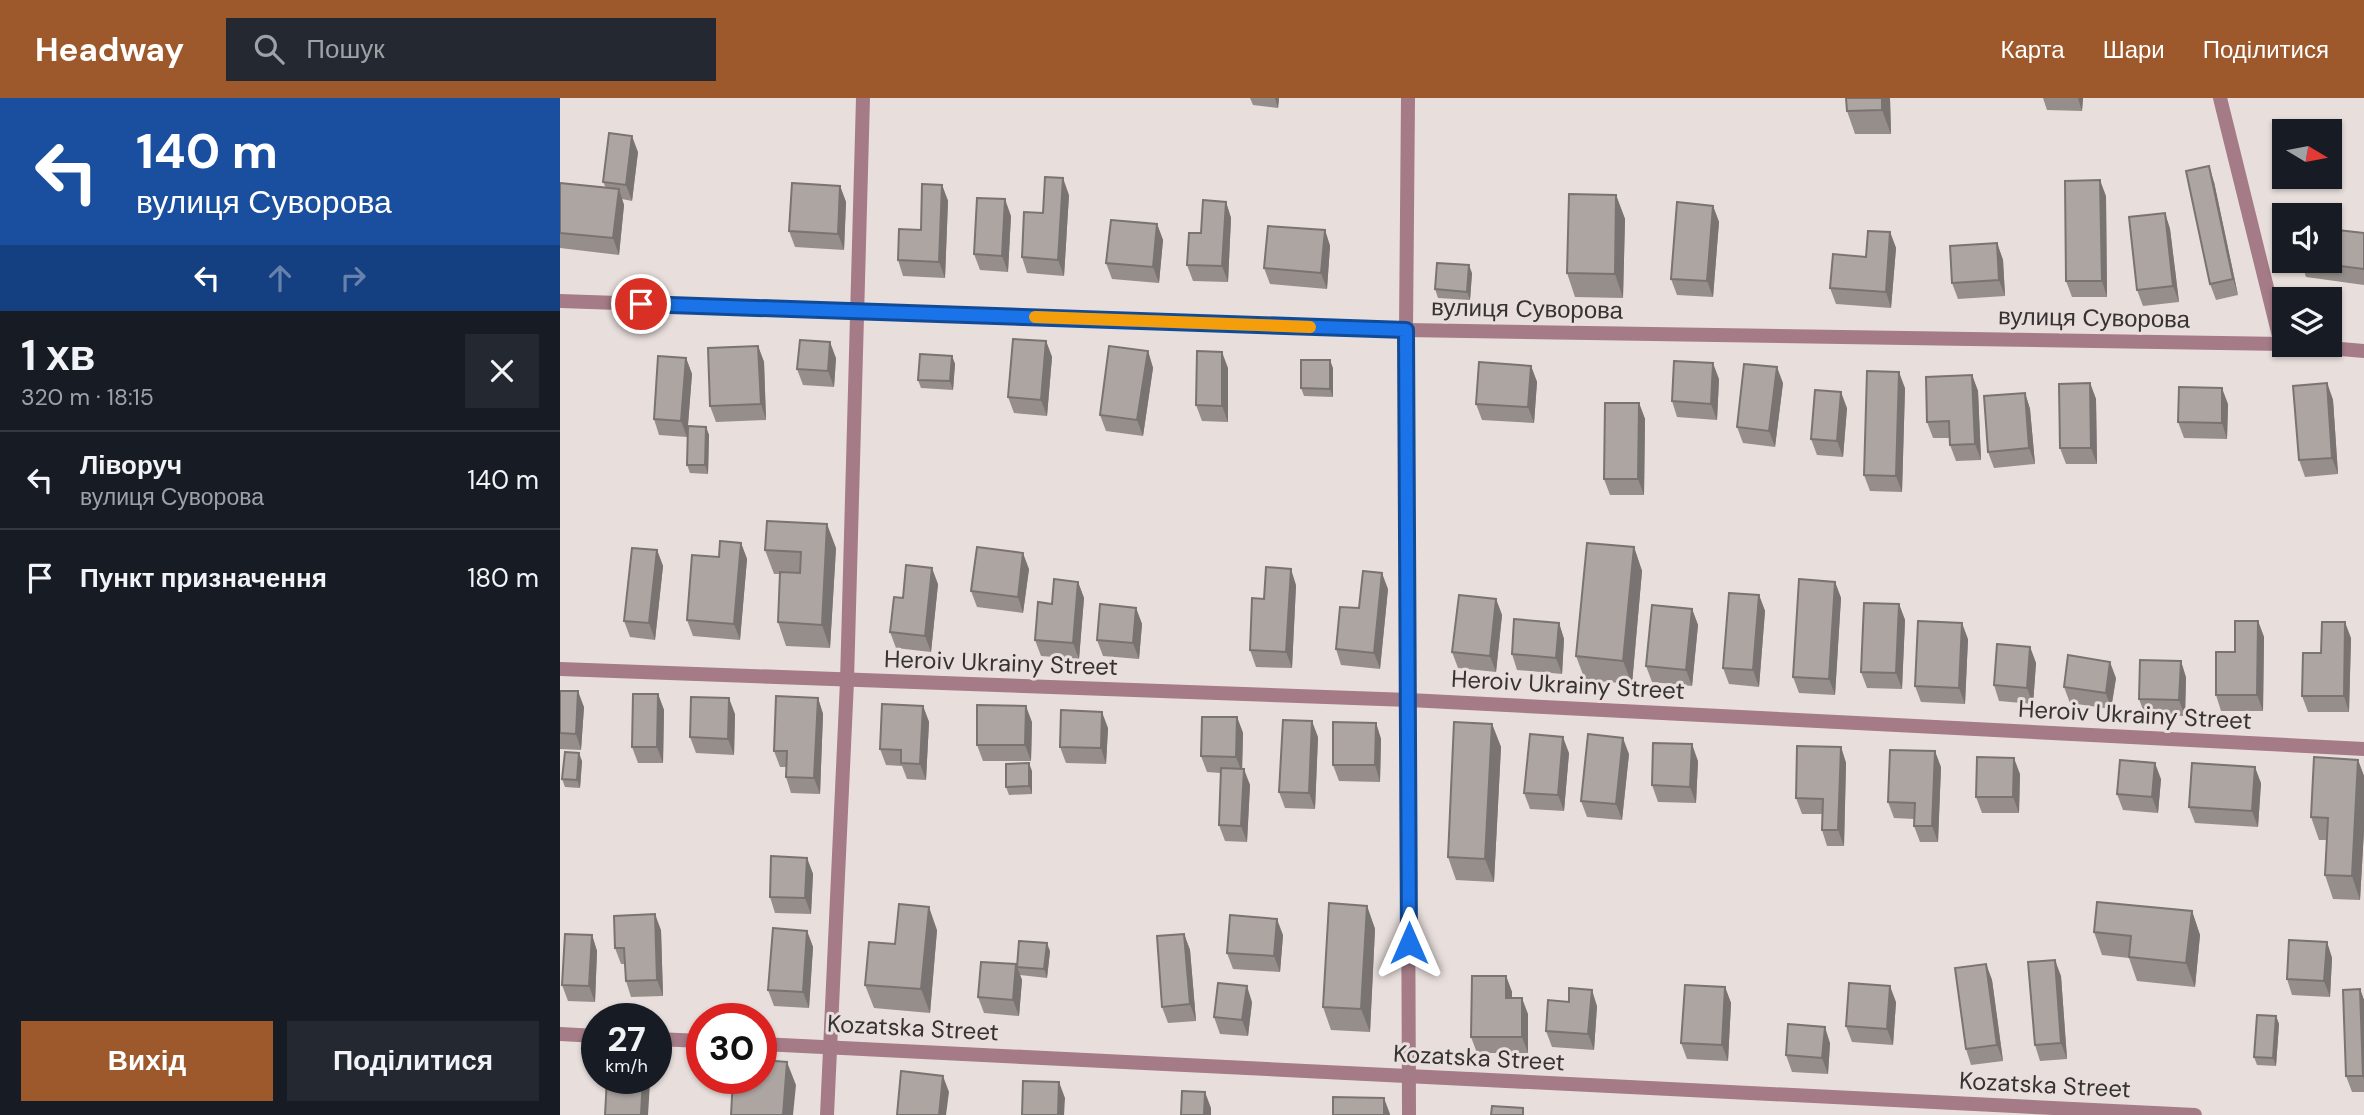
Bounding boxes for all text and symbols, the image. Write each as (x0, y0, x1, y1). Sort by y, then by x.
search box (226, 18, 716, 81)
text: Headway (35, 28, 184, 71)
icon: search (250, 30, 288, 68)
text: Пошук (306, 32, 385, 66)
text: Карта (2000, 34, 2065, 65)
text: Шари (2103, 34, 2165, 65)
text: Поділитися (2203, 34, 2329, 65)
text: 140 m (136, 119, 278, 183)
north arrow (2272, 119, 2342, 189)
map controls (2272, 119, 2342, 357)
icon: left (21, 126, 112, 217)
text: вулиця Суворова (136, 181, 392, 223)
button: sound (2272, 203, 2342, 273)
icon: left (188, 259, 226, 297)
icon: ahead (261, 259, 299, 297)
icon: right (334, 259, 372, 297)
pin (611, 274, 671, 334)
icon: arrive (622, 285, 660, 323)
button: layers (2272, 287, 2342, 357)
street label: вулиця Суворова (1431, 291, 1624, 326)
street label: вулиця Суворова (1998, 300, 2191, 335)
text: 1 хв (21, 328, 95, 383)
button: close (465, 334, 539, 408)
text: 320 m · 18:15 (21, 382, 154, 412)
text: Ліворуч (80, 448, 182, 482)
icon: left (21, 461, 59, 499)
text: 140 m (467, 463, 539, 497)
text: вулиця Суворова (80, 482, 264, 512)
icon: arrive (21, 559, 59, 597)
text: Пункт призначення (80, 561, 327, 595)
text: 180 m (467, 561, 539, 595)
street label: Heroiv Ukrainy Street (883, 643, 1119, 682)
street label: Heroiv Ukrainy Street (1450, 663, 1686, 706)
street label: Heroiv Ukrainy Street (2017, 693, 2253, 736)
position arrow (1372, 906, 1446, 980)
speed limit sign: 30 (686, 1003, 777, 1094)
street label: Kozatska Street (826, 1008, 1000, 1047)
text: 27 (607, 1016, 646, 1062)
button: Вихід (21, 1021, 273, 1101)
button: Поділитися (287, 1021, 539, 1101)
street label: Kozatska Street (1392, 1038, 1566, 1077)
text: km/h (605, 1054, 648, 1078)
street label: Kozatska Street (1958, 1065, 2132, 1104)

